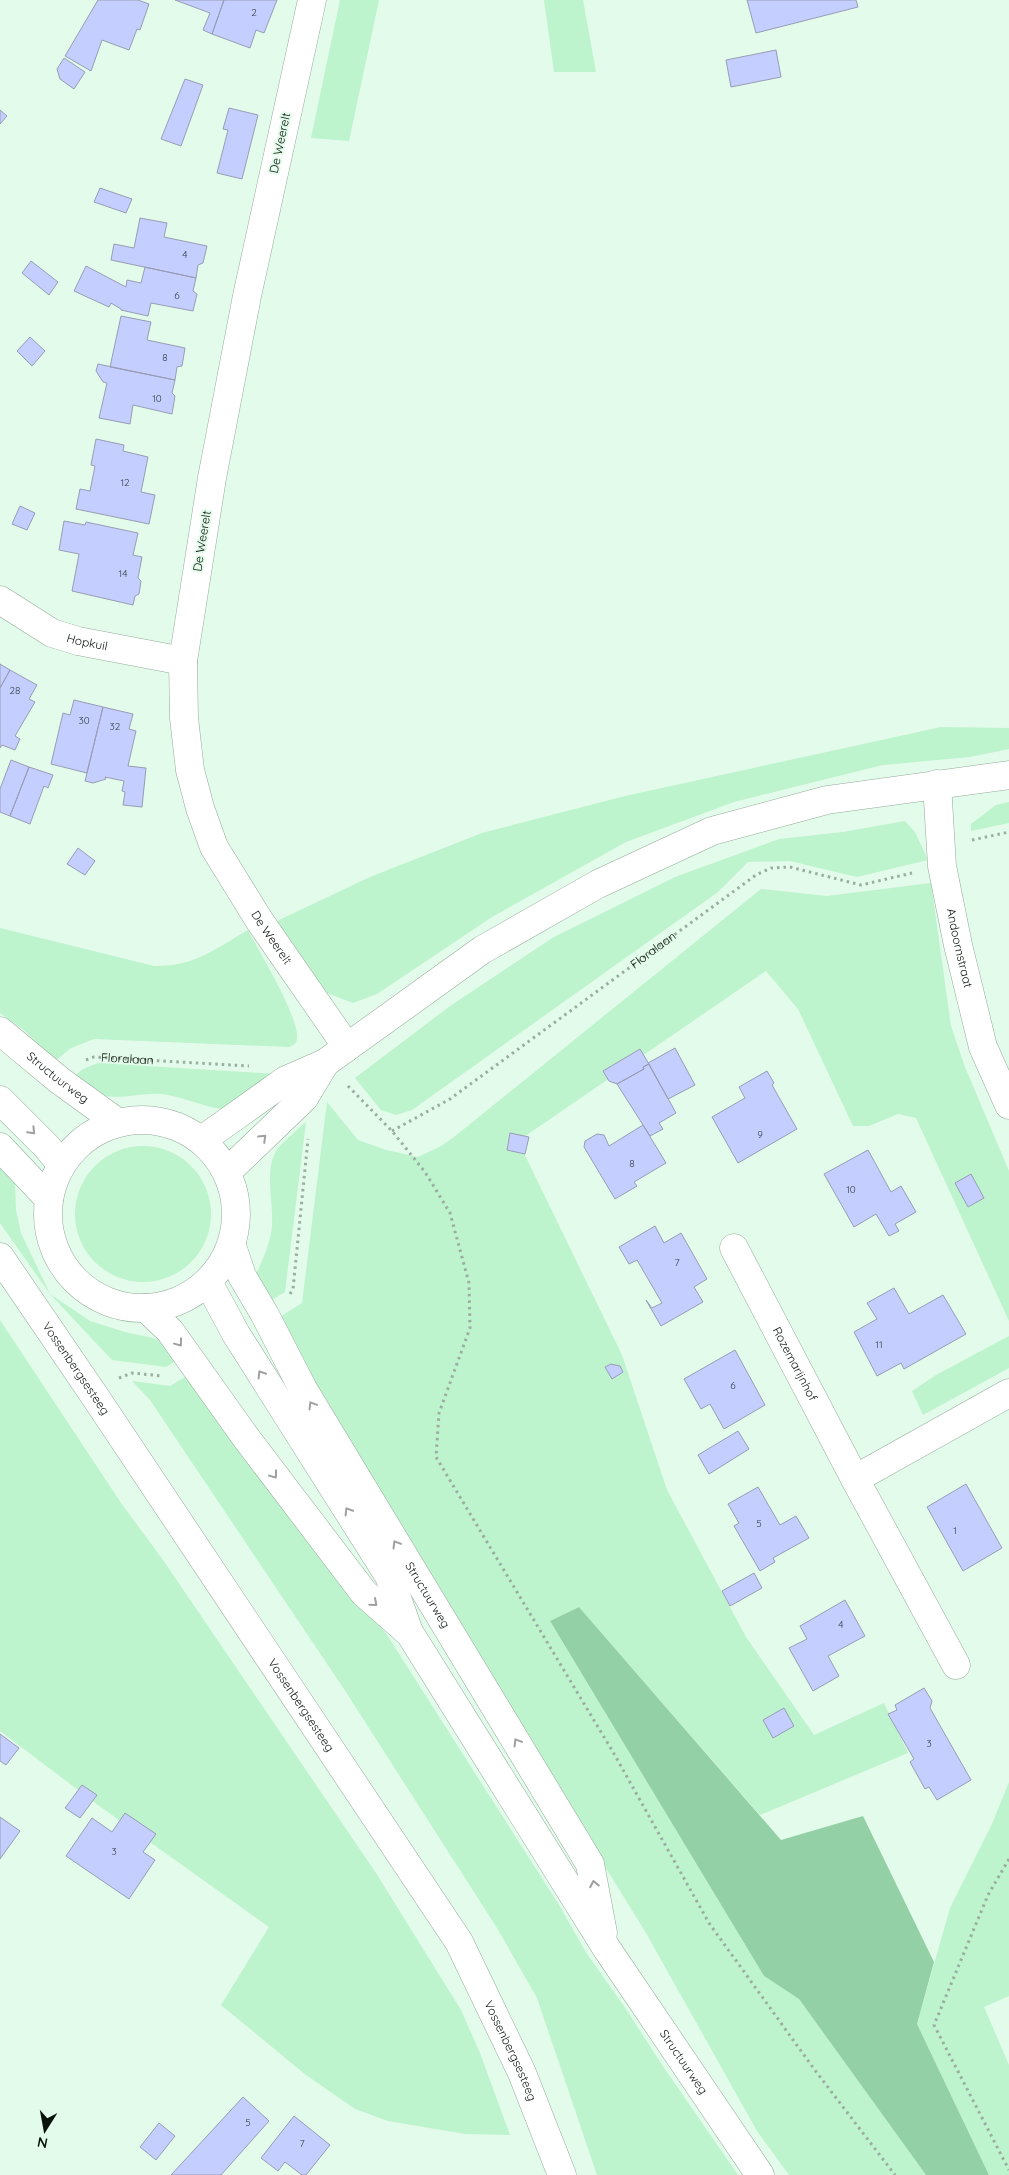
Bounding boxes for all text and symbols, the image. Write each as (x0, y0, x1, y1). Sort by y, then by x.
house number: 2 (251, 6, 257, 19)
street label: De Weerelt (266, 111, 293, 175)
house number: 4 (182, 248, 188, 261)
house number: 6 (174, 289, 180, 302)
house number: 8 (162, 351, 168, 364)
house number: 10 (152, 392, 162, 405)
house number: 12 (120, 476, 130, 489)
street label: De Weerelt (189, 509, 214, 573)
house number: 14 (119, 567, 127, 580)
street label: Hopkuil (65, 630, 109, 654)
house number: 28 (10, 684, 20, 697)
house number: 30 (78, 714, 90, 727)
house number: 32 (110, 720, 121, 733)
street label: Andoornstraat (944, 907, 976, 989)
street label: De Weerelt (248, 908, 295, 967)
street label: Floralaan (627, 928, 679, 972)
street label: Structuurweg (24, 1048, 92, 1106)
street label: Floralaan (101, 1049, 154, 1067)
one-way arrow (26, 1125, 35, 1134)
house number: 9 (757, 1128, 763, 1141)
one-way arrow (257, 1135, 266, 1144)
house number: 8 (629, 1157, 635, 1170)
house number: 10 (846, 1183, 856, 1196)
house number: 7 (674, 1256, 680, 1269)
street label: Vossenbergsesteeg (40, 1319, 113, 1418)
street label: Rozemarijnhof (770, 1324, 821, 1404)
one-way arrow (174, 1337, 182, 1346)
house number: 11 (875, 1338, 883, 1351)
one-way arrow (258, 1370, 268, 1379)
house number: 6 (730, 1379, 736, 1392)
one-way arrow (308, 1401, 318, 1410)
one-way arrow (269, 1469, 277, 1478)
one-way arrow (345, 1508, 354, 1517)
house number: 5 (756, 1517, 762, 1530)
house number: 1 (953, 1524, 957, 1537)
one-way arrow (393, 1540, 403, 1549)
street label: Structuurweg (402, 1559, 454, 1631)
one-way arrow (369, 1597, 378, 1606)
house number: 4 (838, 1618, 844, 1631)
street label: Vossenbergsesteeg (265, 1656, 338, 1754)
house number: 3 (926, 1737, 932, 1750)
one-way arrow (513, 1739, 523, 1748)
house number: 3 (111, 1845, 117, 1858)
one-way arrow (589, 1880, 600, 1888)
street label: Vossenbergsesteeg (481, 1998, 540, 2103)
street label: Structuurweg (657, 2027, 711, 2097)
north arrow (20, 2105, 70, 2155)
house number: 5 (245, 2116, 251, 2129)
text: N (36, 2133, 49, 2153)
house number: 7 (299, 2137, 305, 2150)

